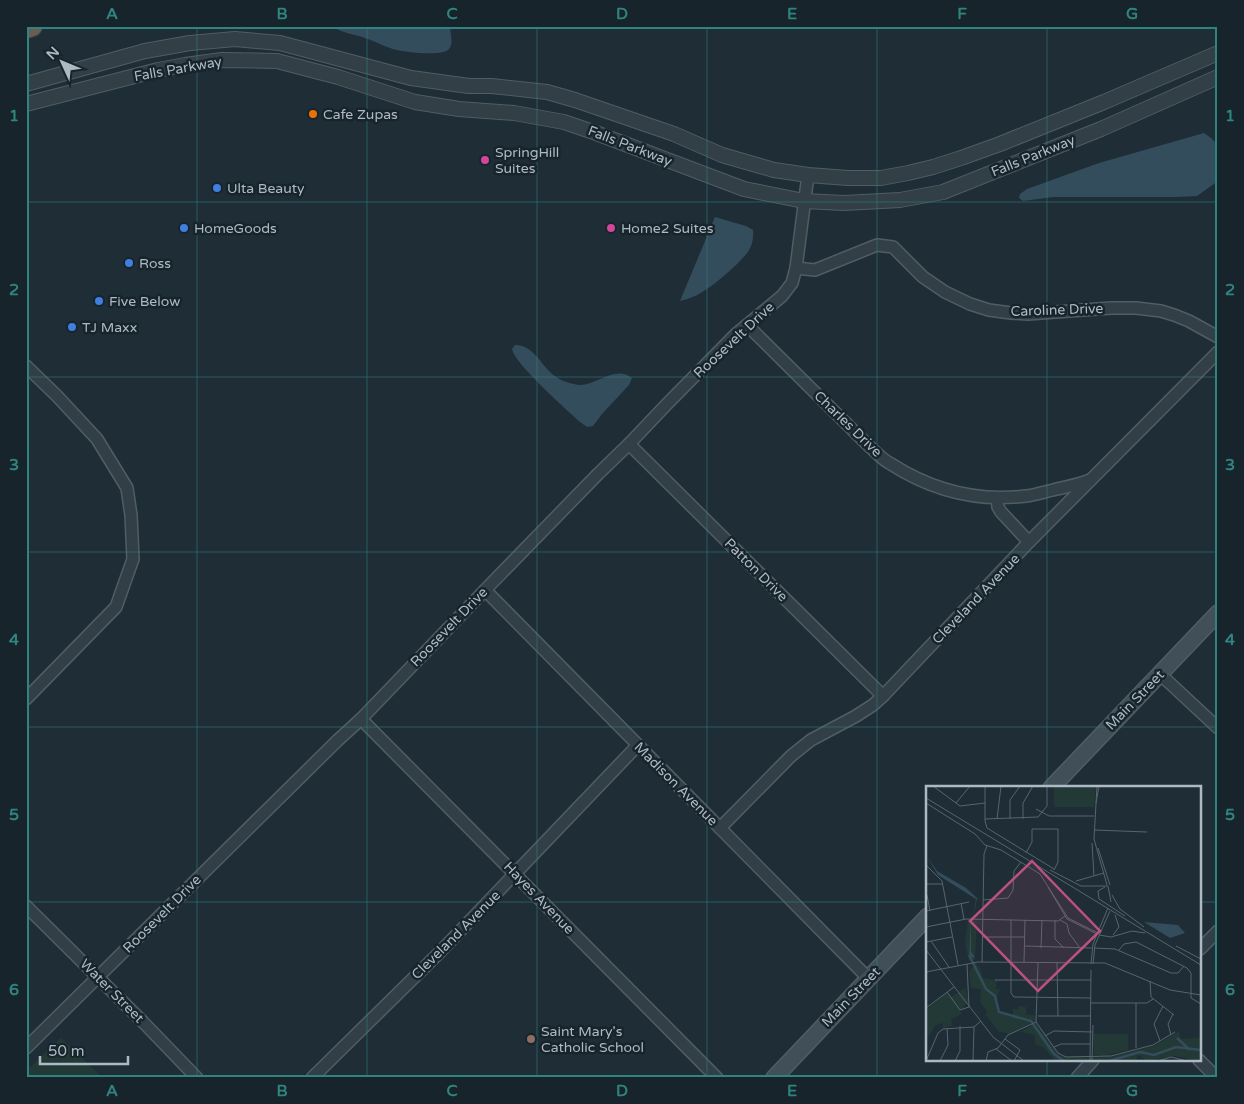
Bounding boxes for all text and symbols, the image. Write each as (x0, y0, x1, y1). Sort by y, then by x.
text: A (106, 4, 118, 24)
text: B (276, 4, 288, 24)
text: C (446, 4, 458, 24)
text: D (616, 4, 628, 24)
text: E (787, 4, 797, 24)
text: F (957, 4, 967, 24)
text: G (1126, 4, 1138, 24)
north arrow (38, 38, 88, 88)
text: N (43, 43, 63, 63)
street label: Falls Parkway (133, 53, 224, 85)
text: 1 (9, 106, 19, 126)
place label: Cafe Zupas (323, 106, 398, 123)
text: 1 (1225, 106, 1235, 126)
marker: Cafe Zupas (307, 108, 319, 120)
street label: Falls Parkway (585, 122, 675, 170)
street label: Falls Parkway (989, 131, 1078, 181)
place label: SpringHill Suites (495, 144, 559, 177)
marker: SpringHill Suites (479, 154, 491, 166)
place label: Ulta Beauty (227, 180, 305, 197)
marker: Ulta Beauty (211, 182, 223, 194)
place label: HomeGoods (194, 220, 277, 237)
place label: Home2 Suites (621, 220, 714, 237)
marker: HomeGoods (178, 222, 190, 234)
marker: Home2 Suites (605, 222, 617, 234)
place label: Ross (139, 255, 171, 272)
marker: Ross (123, 257, 135, 269)
text: 2 (9, 280, 19, 300)
text: 2 (1225, 280, 1235, 300)
place label: Five Below (109, 293, 180, 310)
marker: Five Below (93, 295, 105, 307)
street label: Roosevelt Drive (690, 298, 778, 382)
street label: Caroline Drive (1010, 300, 1104, 320)
place label: TJ Maxx (82, 319, 137, 336)
marker: TJ Maxx (66, 321, 78, 333)
street label: Charles Drive (811, 387, 886, 461)
text: 3 (9, 455, 19, 475)
text: 3 (1225, 455, 1235, 475)
street label: Patton Drive (721, 535, 791, 605)
street label: Cleveland Avenue (929, 550, 1023, 648)
street label: Roosevelt Drive (407, 584, 491, 670)
text: 4 (9, 630, 19, 650)
text: 4 (1225, 630, 1235, 650)
street label: Main Street (1102, 666, 1168, 734)
street label: Madison Avenue (631, 739, 721, 829)
inset map (926, 786, 1202, 1062)
text: 5 (9, 805, 19, 825)
text: 5 (1225, 805, 1235, 825)
street label: Hayes Avenue (500, 858, 578, 938)
street label: Roosevelt Drive (119, 871, 205, 957)
street label: Cleveland Avenue (408, 887, 504, 983)
street label: Water Street (76, 955, 148, 1027)
street label: Main Street (818, 963, 884, 1031)
text: 6 (9, 980, 19, 1000)
text: 6 (1225, 980, 1235, 1000)
place label: Saint Mary's Catholic School (541, 1023, 644, 1056)
marker: Saint Mary's Catholic School (525, 1033, 537, 1045)
scale bar (40, 1034, 128, 1066)
text: 50 m (48, 1042, 85, 1060)
text: A (106, 1081, 118, 1101)
text: B (276, 1081, 288, 1101)
text: C (446, 1081, 458, 1101)
text: D (616, 1081, 628, 1101)
text: E (787, 1081, 797, 1101)
text: F (957, 1081, 967, 1101)
text: G (1126, 1081, 1138, 1101)

